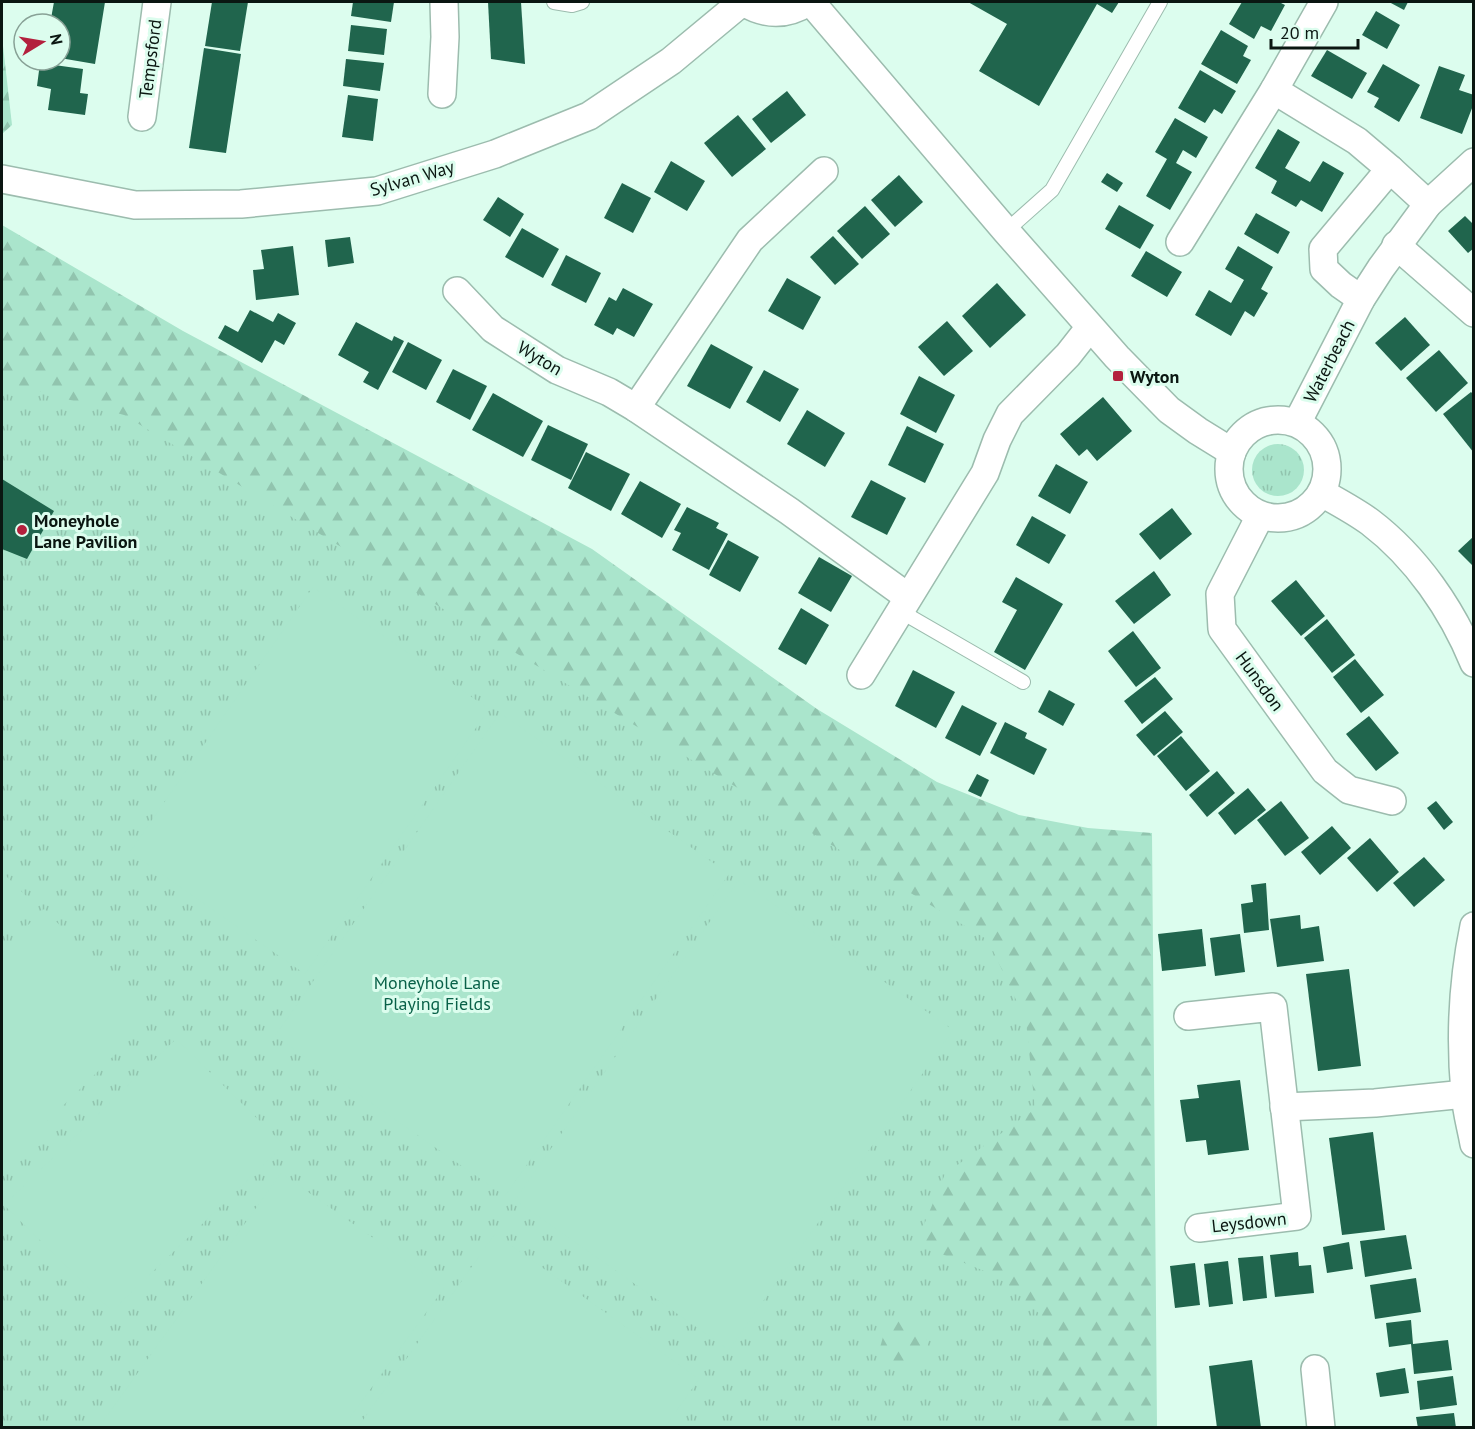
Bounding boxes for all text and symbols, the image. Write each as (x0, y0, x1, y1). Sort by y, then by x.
north arrow (12, 12, 72, 72)
scale bar (1271, 12, 1358, 50)
street label: Tempsford (134, 18, 166, 100)
text: 20 m (1280, 21, 1319, 44)
text: N (46, 32, 68, 46)
street label: Sylvan Way (367, 155, 457, 201)
street label: Waterbeach (1298, 316, 1360, 406)
street label: Wyton (513, 336, 567, 380)
place label: Wyton (1130, 365, 1179, 388)
marker: Wyton (1111, 369, 1125, 383)
place label: Moneyhole Lane Pavilion (34, 509, 137, 553)
marker: Moneyhole Lane Pavilion (15, 523, 29, 537)
street label: Hunsdon (1231, 647, 1289, 715)
park label: Moneyhole Lane Playing Fields (374, 971, 500, 1015)
street label: Leysdown (1210, 1207, 1288, 1237)

